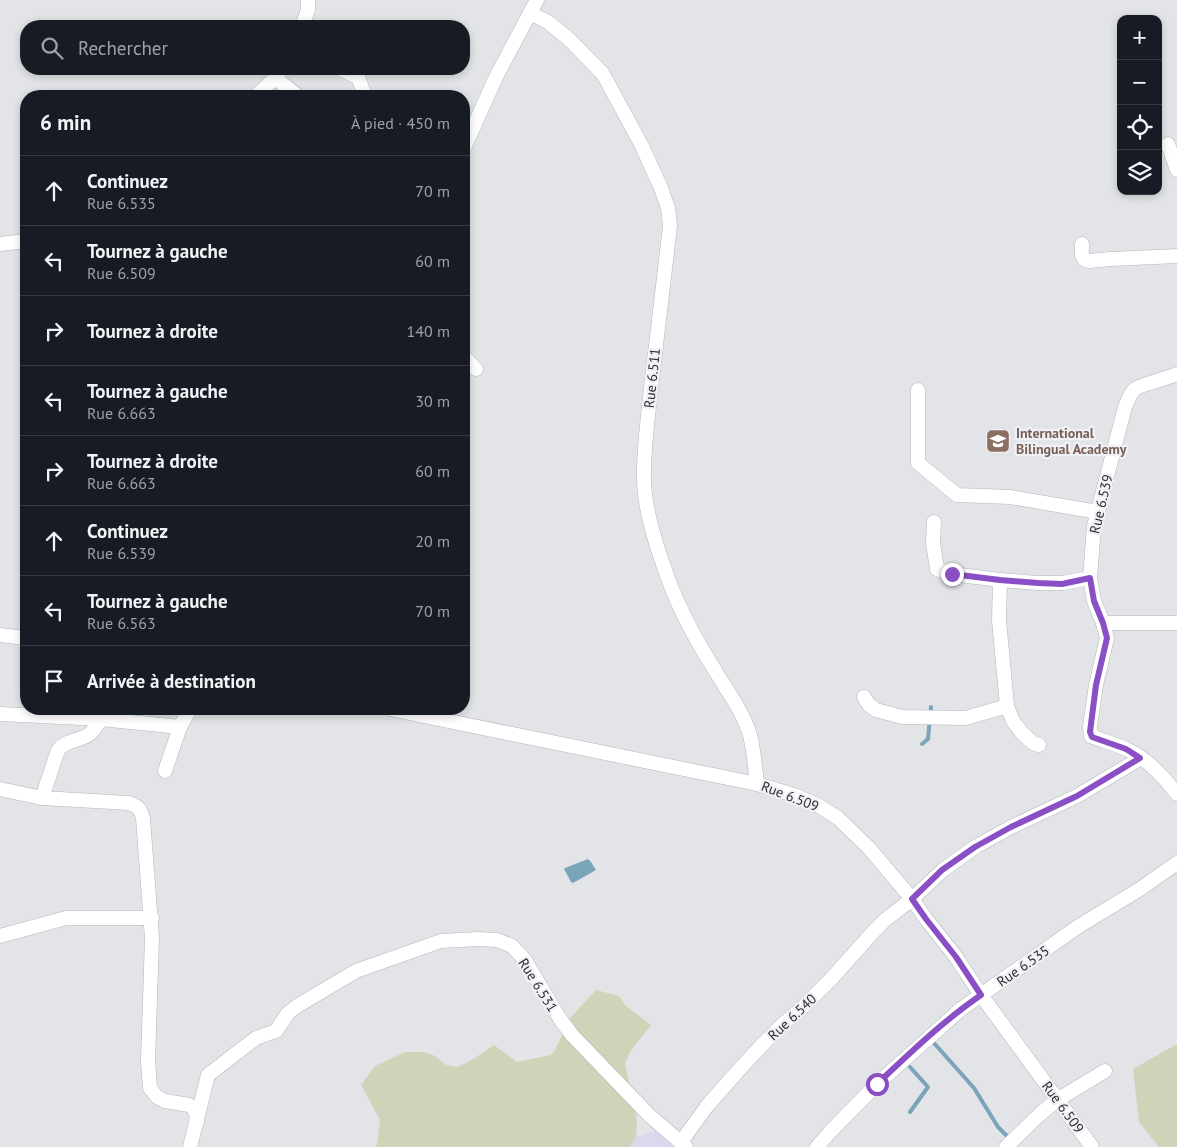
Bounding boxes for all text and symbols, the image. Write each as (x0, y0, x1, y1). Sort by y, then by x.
map controls (1117, 15, 1162, 195)
button: + (1117, 15, 1162, 60)
search box (20, 20, 470, 75)
icon: search (38, 34, 66, 62)
text: Rechercher (78, 36, 168, 60)
button: − (1117, 60, 1162, 105)
button: locate (1117, 105, 1162, 150)
text: 6 min (40, 109, 91, 136)
text: À pied · 450 m (351, 113, 450, 133)
button: layers (1117, 150, 1162, 195)
text: Continuez (87, 169, 168, 193)
icon: ahead (40, 177, 68, 205)
text: 70 m (415, 181, 450, 201)
text: Rue 6.535 (87, 193, 156, 213)
text: Tournez à gauche (87, 239, 228, 263)
icon: left (40, 247, 68, 275)
text: 60 m (415, 251, 450, 271)
text: Rue 6.509 (87, 263, 156, 283)
icon: right (40, 317, 68, 345)
text: Tournez à droite (87, 319, 218, 343)
text: 140 m (407, 321, 450, 341)
street label: Rue 6.511 (640, 347, 664, 409)
text: Tournez à gauche (87, 379, 228, 403)
icon: left (40, 387, 68, 415)
text: 30 m (415, 391, 450, 411)
text: Rue 6.663 (87, 403, 156, 423)
place label: International Bilingual Academy (1016, 424, 1127, 458)
school or university icon: International Bilingual Academy (985, 428, 1011, 454)
text: Tournez à droite (87, 449, 218, 473)
icon: right (40, 457, 68, 485)
text: 60 m (415, 461, 450, 481)
text: Rue 6.663 (87, 473, 156, 493)
street label: Rue 6.539 (1085, 473, 1117, 535)
text: Continuez (87, 519, 168, 543)
icon: ahead (40, 527, 68, 555)
text: 20 m (415, 531, 450, 551)
text: Rue 6.539 (87, 543, 156, 563)
route end (941, 563, 964, 586)
text: Tournez à gauche (87, 589, 228, 613)
icon: left (40, 597, 68, 625)
text: 70 m (415, 601, 450, 621)
text: Rue 6.563 (87, 613, 156, 633)
icon: arrive (40, 667, 68, 695)
text: Arrivée à destination (87, 669, 256, 693)
street label: Rue 6.509 (759, 777, 821, 815)
street label: Rue 6.535 (993, 941, 1053, 991)
street label: Rue 6.531 (514, 955, 562, 1015)
street label: Rue 6.540 (764, 990, 820, 1044)
route start (866, 1073, 889, 1096)
street label: Rue 6.509 (1038, 1077, 1088, 1137)

